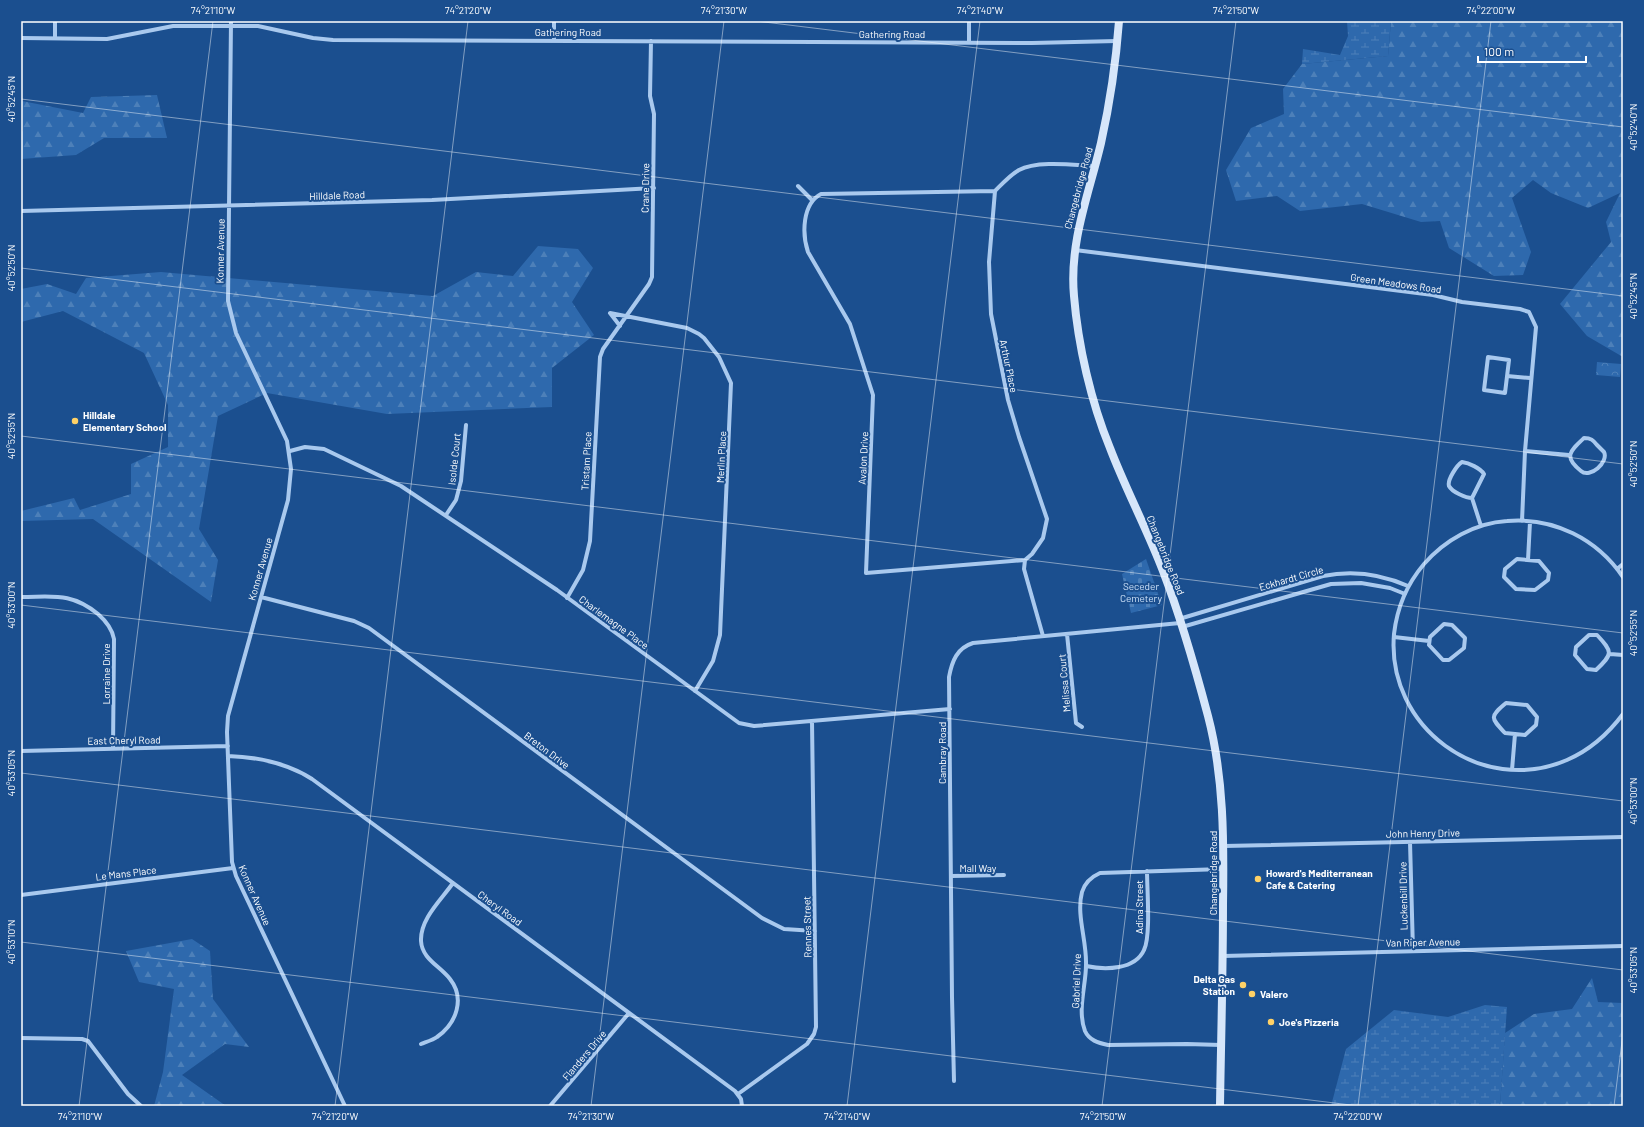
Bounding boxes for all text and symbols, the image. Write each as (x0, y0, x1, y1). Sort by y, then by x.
text: 74°21'10"W (191, 4, 236, 16)
text: 74°21'20"W (445, 4, 491, 16)
text: 74°21'30"W (701, 4, 747, 16)
text: 74°21'40"W (957, 4, 1004, 16)
text: 74°21'50"W (1213, 4, 1259, 16)
text: 74°22'00"W (1467, 4, 1516, 16)
street label: Gathering Road (535, 26, 601, 38)
street label: Gathering Road (859, 28, 925, 40)
scale bar (1478, 38, 1586, 64)
text: 100 m (1484, 44, 1514, 58)
text: 40°52'45"N (5, 76, 17, 122)
text: 40°52'40"N (1627, 103, 1639, 151)
street label: Changebridge Road (1061, 146, 1095, 230)
street label: Crane Drive (639, 163, 651, 213)
street label: Hilldale Road (309, 188, 365, 202)
street label: Konner Avenue (213, 218, 227, 284)
text: 40°52'50"N (5, 245, 17, 291)
street label: Green Meadows Road (1350, 271, 1442, 295)
text: 40°52'45"N (1627, 273, 1639, 319)
street label: Arthur Place (998, 338, 1020, 394)
place label: Hilldale Elementary School (83, 409, 166, 433)
text: 40°52'55"N (5, 413, 17, 459)
marker: Hilldale Elementary School (70, 416, 80, 426)
street label: Tristam Place (578, 431, 594, 491)
street label: Merlin Place (714, 431, 728, 483)
street label: Avalon Drive (856, 431, 870, 485)
street label: Isolde Court (445, 432, 463, 486)
text: 40°52'50"N (1627, 441, 1639, 487)
street label: Changebridge Road (1145, 514, 1187, 596)
street label: Konner Avenue (245, 536, 275, 602)
street label: Eckhardt Circle (1257, 563, 1325, 593)
park label: Seceder Cemetery (1120, 580, 1162, 604)
text: 40°53'00"N (5, 581, 17, 629)
street label: Charlemagne Place (577, 593, 651, 651)
text: 40°52'55"N (1627, 610, 1639, 656)
street label: Lorraine Drive (100, 644, 112, 704)
street label: Melissa Court (1055, 653, 1073, 713)
street label: Cambray Road (936, 722, 948, 784)
street label: Breton Drive (522, 729, 572, 771)
street label: East Cheryl Road (87, 733, 161, 747)
text: 40°53'05"N (5, 750, 17, 796)
text: 40°53'00"N (1627, 777, 1639, 825)
street label: John Henry Drive (1386, 826, 1460, 840)
street label: Changebridge Road (1207, 831, 1219, 915)
street label: Mall Way (960, 862, 997, 874)
street label: Luckenbill Drive (1396, 862, 1410, 930)
street label: Le Mans Place (95, 863, 157, 883)
street label: Konner Avenue (236, 863, 274, 927)
place label: Howard's Mediterranean Cafe & Catering (1266, 867, 1373, 891)
marker: Howard's Mediterranean Cafe & Catering (1253, 874, 1263, 884)
street label: Adina Street (1133, 880, 1145, 934)
street label: Cheryl Road (476, 888, 524, 928)
street label: Rennes Street (800, 896, 814, 958)
text: 40°53'10"N (5, 919, 17, 965)
street label: Van Riper Avenue (1386, 935, 1460, 949)
text: 40°53'05"N (1627, 947, 1639, 993)
street label: Gabriel Drive (1069, 953, 1083, 1009)
place label: Delta Gas Station (1193, 973, 1235, 997)
marker: Delta Gas Station (1238, 980, 1248, 990)
place label: Valero (1260, 988, 1289, 1000)
marker: Valero (1247, 989, 1257, 999)
place label: Joe's Pizzeria (1279, 1016, 1339, 1028)
marker: Joe's Pizzeria (1266, 1017, 1276, 1027)
street label: Flanders Drive (560, 1027, 608, 1083)
text: 74°21'10"W (58, 1110, 103, 1122)
text: 74°21'20"W (312, 1110, 358, 1122)
text: 74°21'30"W (568, 1110, 614, 1122)
text: 74°21'40"W (824, 1110, 871, 1122)
text: 74°21'50"W (1080, 1110, 1126, 1122)
text: 74°22'00"W (1334, 1110, 1383, 1122)

